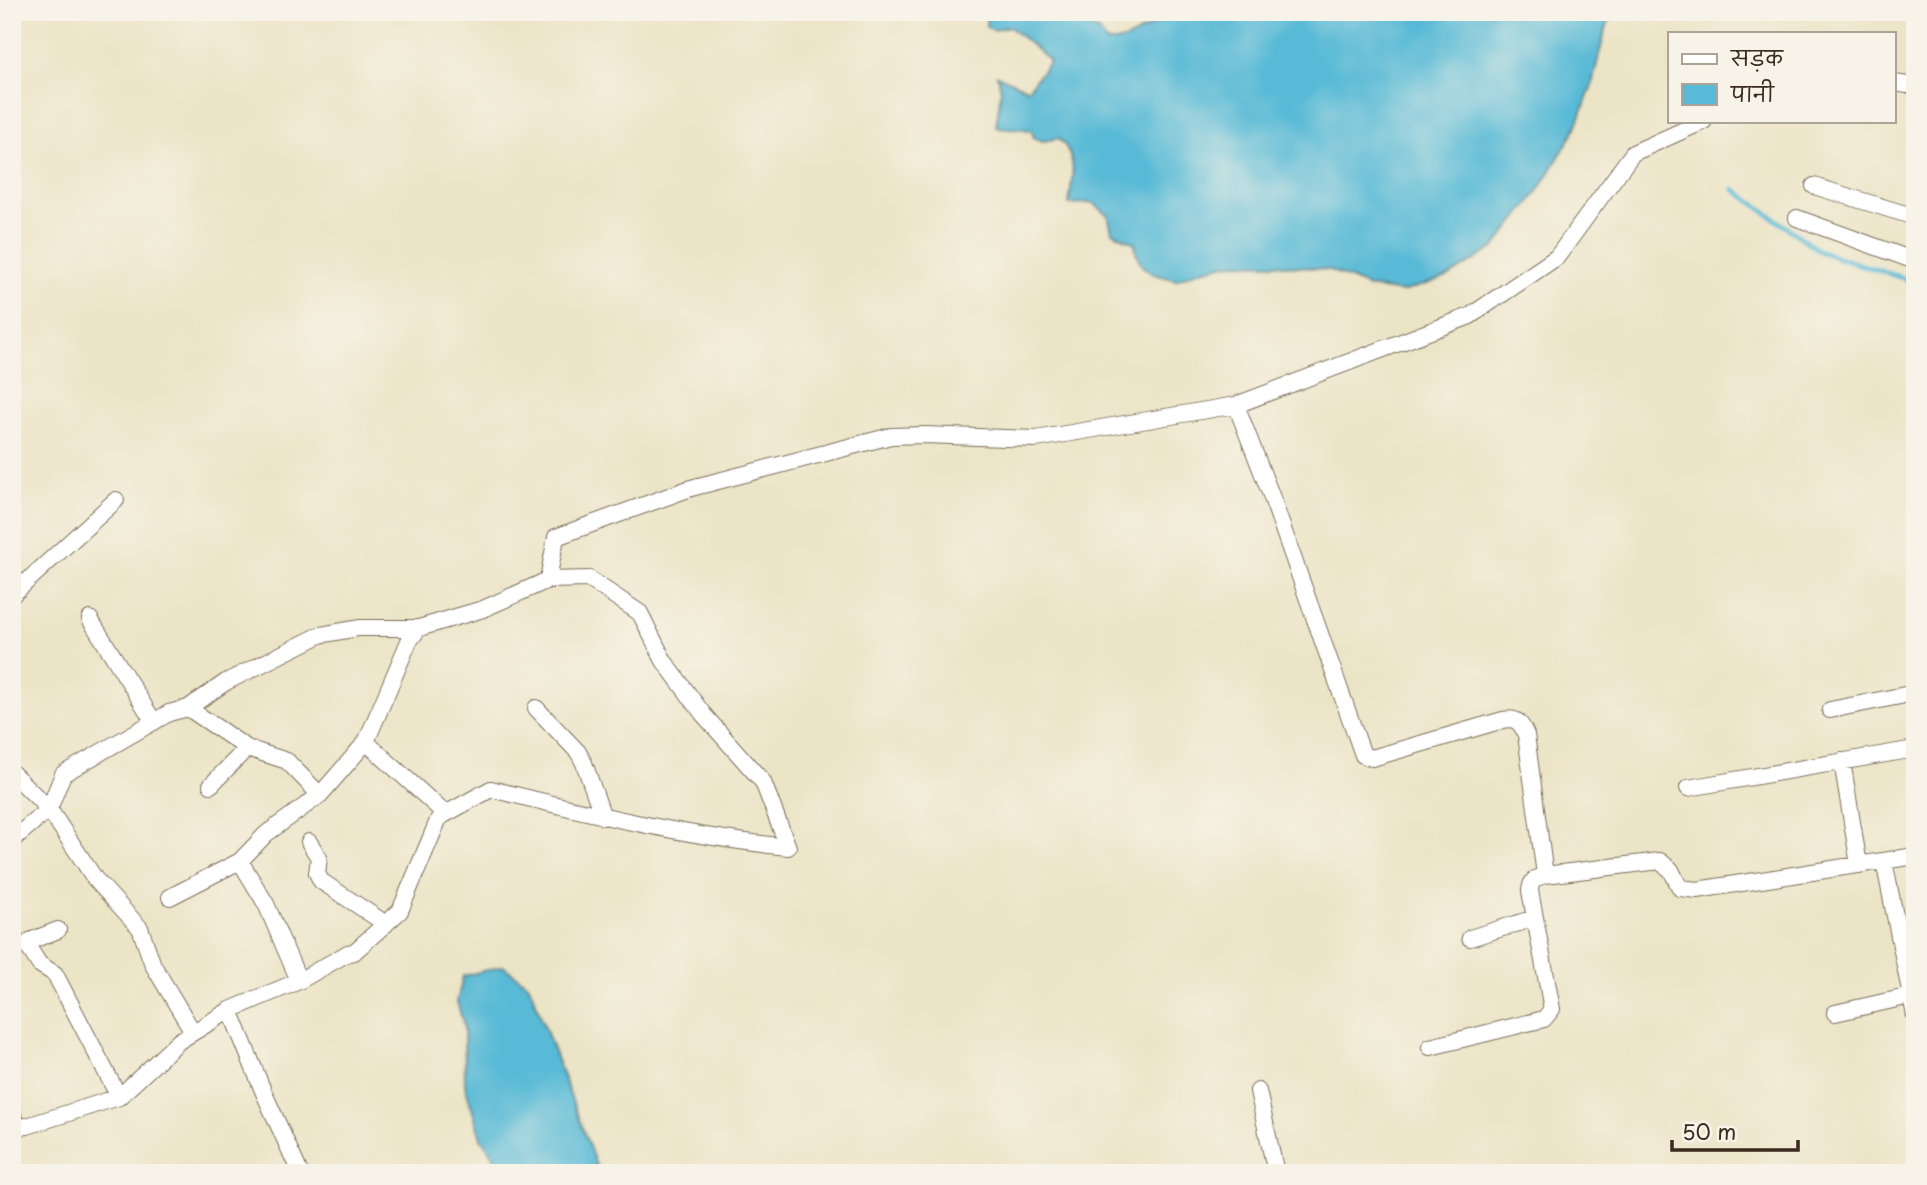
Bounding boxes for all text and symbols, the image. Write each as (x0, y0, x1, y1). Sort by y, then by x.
legend (1668, 32, 1896, 122)
text: सड़क (1730, 41, 1784, 73)
text: पानी (1730, 77, 1776, 109)
scale bar (1672, 1108, 1798, 1152)
text: 50 m (1682, 1115, 1736, 1147)

